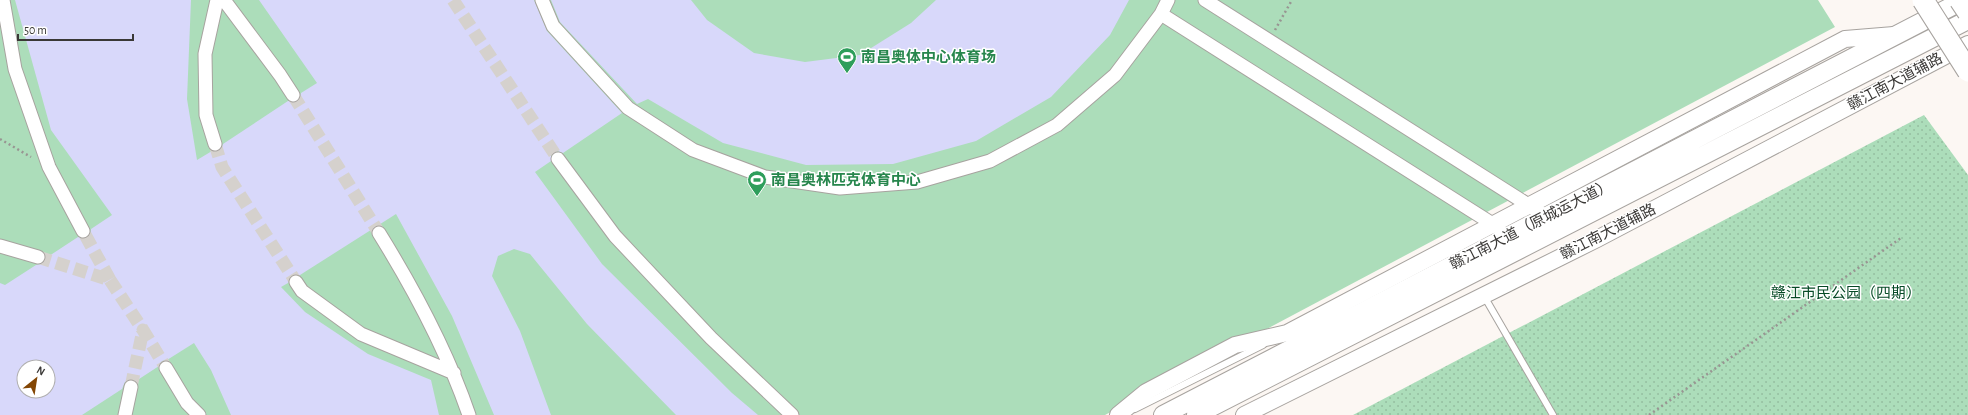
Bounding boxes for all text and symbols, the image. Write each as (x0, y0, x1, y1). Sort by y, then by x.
scale bar (18, 16, 133, 42)
text: 50 m (24, 24, 47, 36)
sports icon: 南昌奥体中心体育场 (836, 46, 858, 74)
place label: 南昌奥体中心体育场 (861, 49, 996, 65)
street label: 赣江南大道辅路 (1845, 50, 1945, 113)
sports icon: 南昌奥林匹克体育中心 (746, 169, 768, 197)
place label: 南昌奥林匹克体育中心 (771, 172, 921, 188)
street label: 赣江南大道（原城运大道） (1447, 177, 1615, 273)
street label: 赣江南大道辅路 (1557, 201, 1658, 263)
park label: 赣江市民公园（四期） (1771, 285, 1921, 301)
north arrow (16, 359, 56, 399)
text: N (35, 364, 47, 377)

